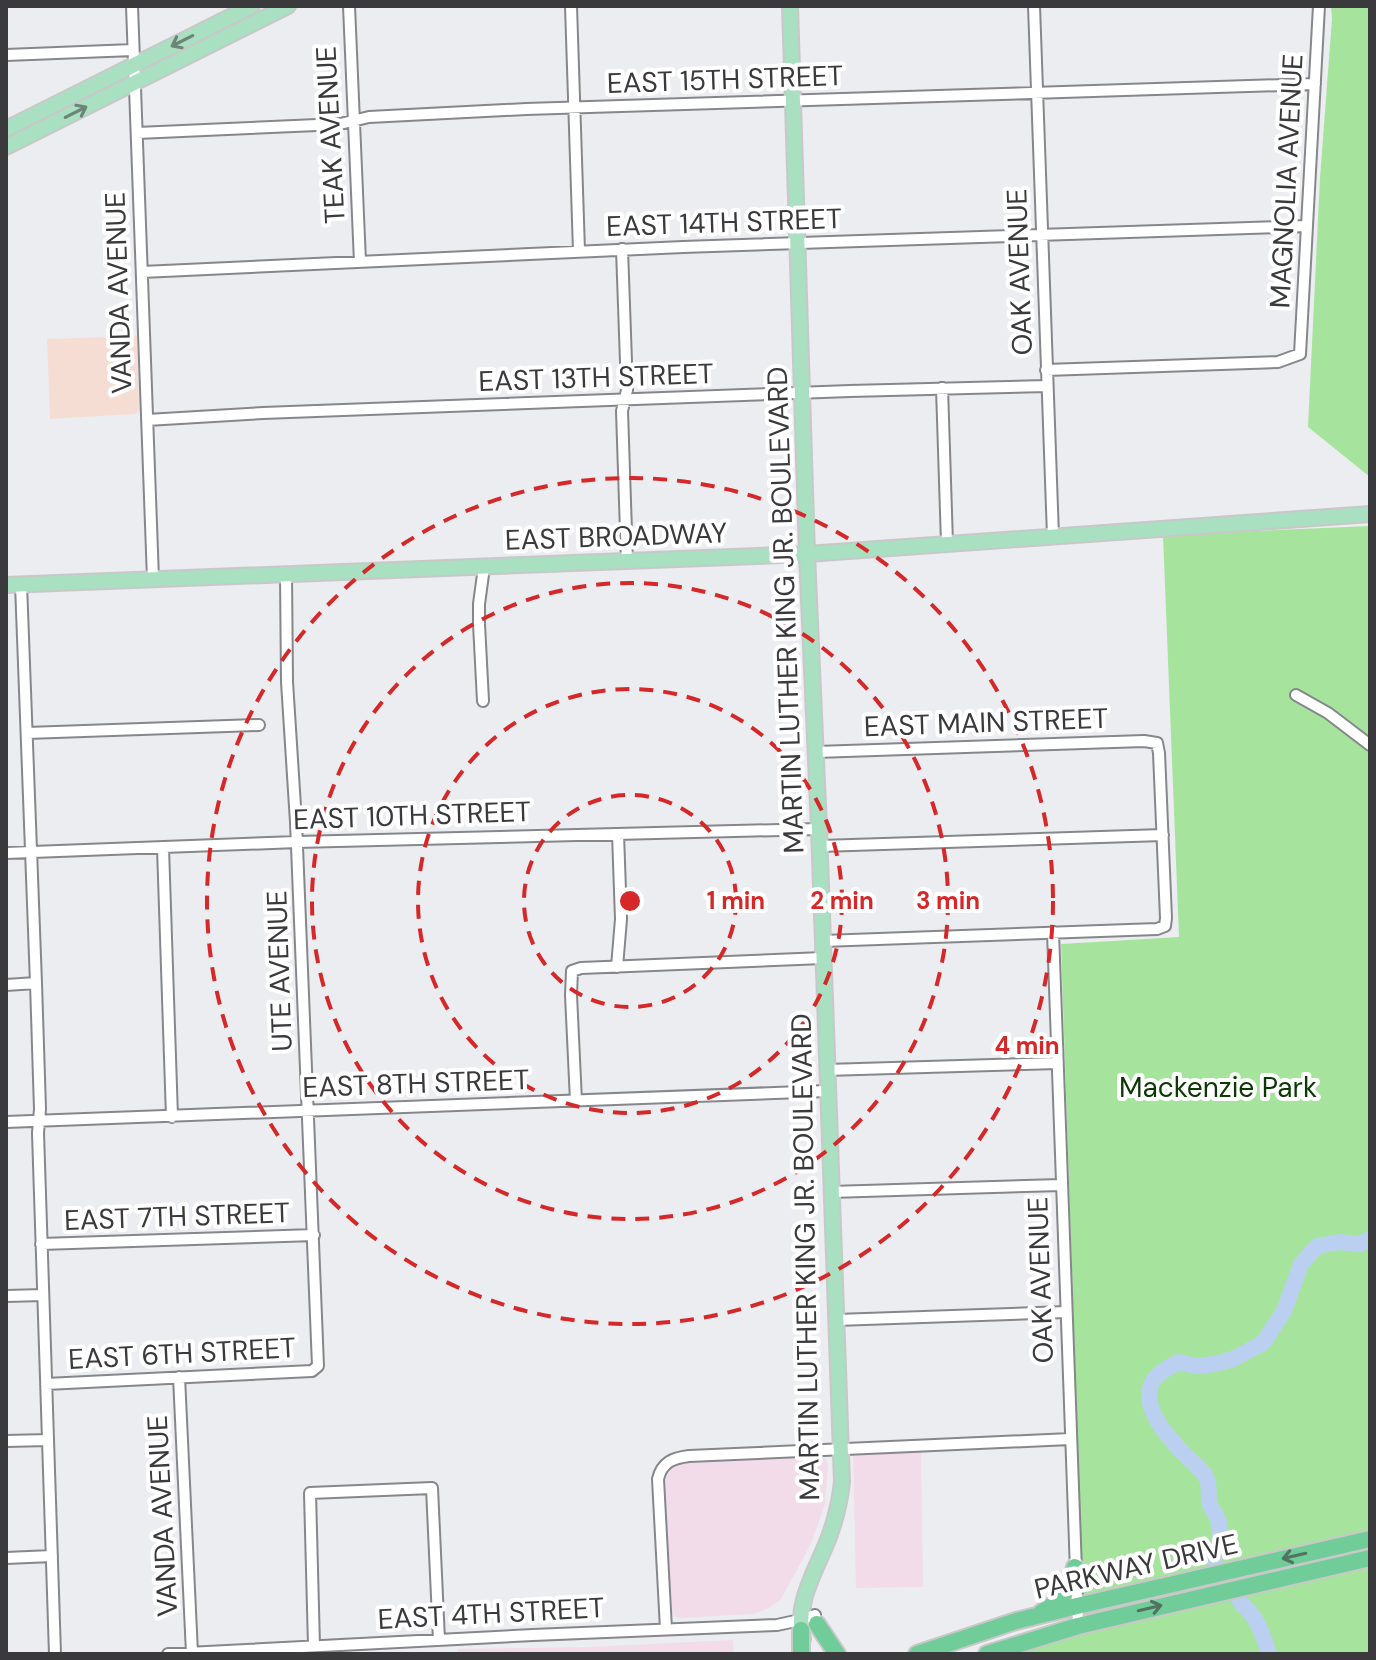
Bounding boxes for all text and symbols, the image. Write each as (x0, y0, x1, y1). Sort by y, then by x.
one-way arrow (171, 34, 195, 49)
street label: TEAK AVENUE (307, 45, 354, 225)
street label: MAGNOLIA AVENUE (1261, 53, 1312, 309)
street label: EAST 15TH STREET (606, 57, 844, 102)
one-way arrow (63, 104, 87, 119)
street label: OAK AVENUE (998, 188, 1041, 356)
street label: VANDA AVENUE (96, 191, 141, 394)
street label: EAST 14TH STREET (606, 200, 842, 245)
street label: EAST 13TH STREET (478, 355, 714, 400)
street label: MARTIN LUTHER KING JR. BOULEVARD (759, 366, 812, 854)
street label: EAST BROADWAY (504, 514, 728, 559)
street label: EAST MAIN STREET (863, 700, 1109, 745)
street label: EAST 10TH STREET (293, 793, 532, 838)
text: 1 min (707, 885, 765, 916)
text: 2 min (810, 885, 874, 916)
text: 3 min (916, 885, 980, 916)
centre of rings (616, 887, 644, 915)
street label: UTE AVENUE (258, 890, 301, 1052)
street label: MARTIN LUTHER KING JR. BOULEVARD (783, 1013, 828, 1501)
text: 4 min (994, 1030, 1060, 1061)
street label: EAST 8TH STREET (302, 1061, 530, 1106)
park label: Mackenzie Park (1119, 1069, 1317, 1106)
street label: EAST 7TH STREET (63, 1194, 291, 1239)
street label: OAK AVENUE (1019, 1196, 1062, 1364)
street label: EAST 6TH STREET (67, 1329, 297, 1378)
street label: VANDA AVENUE (139, 1414, 186, 1618)
street label: PARKWAY DRIVE (1031, 1525, 1241, 1608)
one-way arrow (1282, 1549, 1308, 1564)
street label: EAST 4TH STREET (377, 1589, 605, 1638)
one-way arrow (1137, 1600, 1163, 1615)

